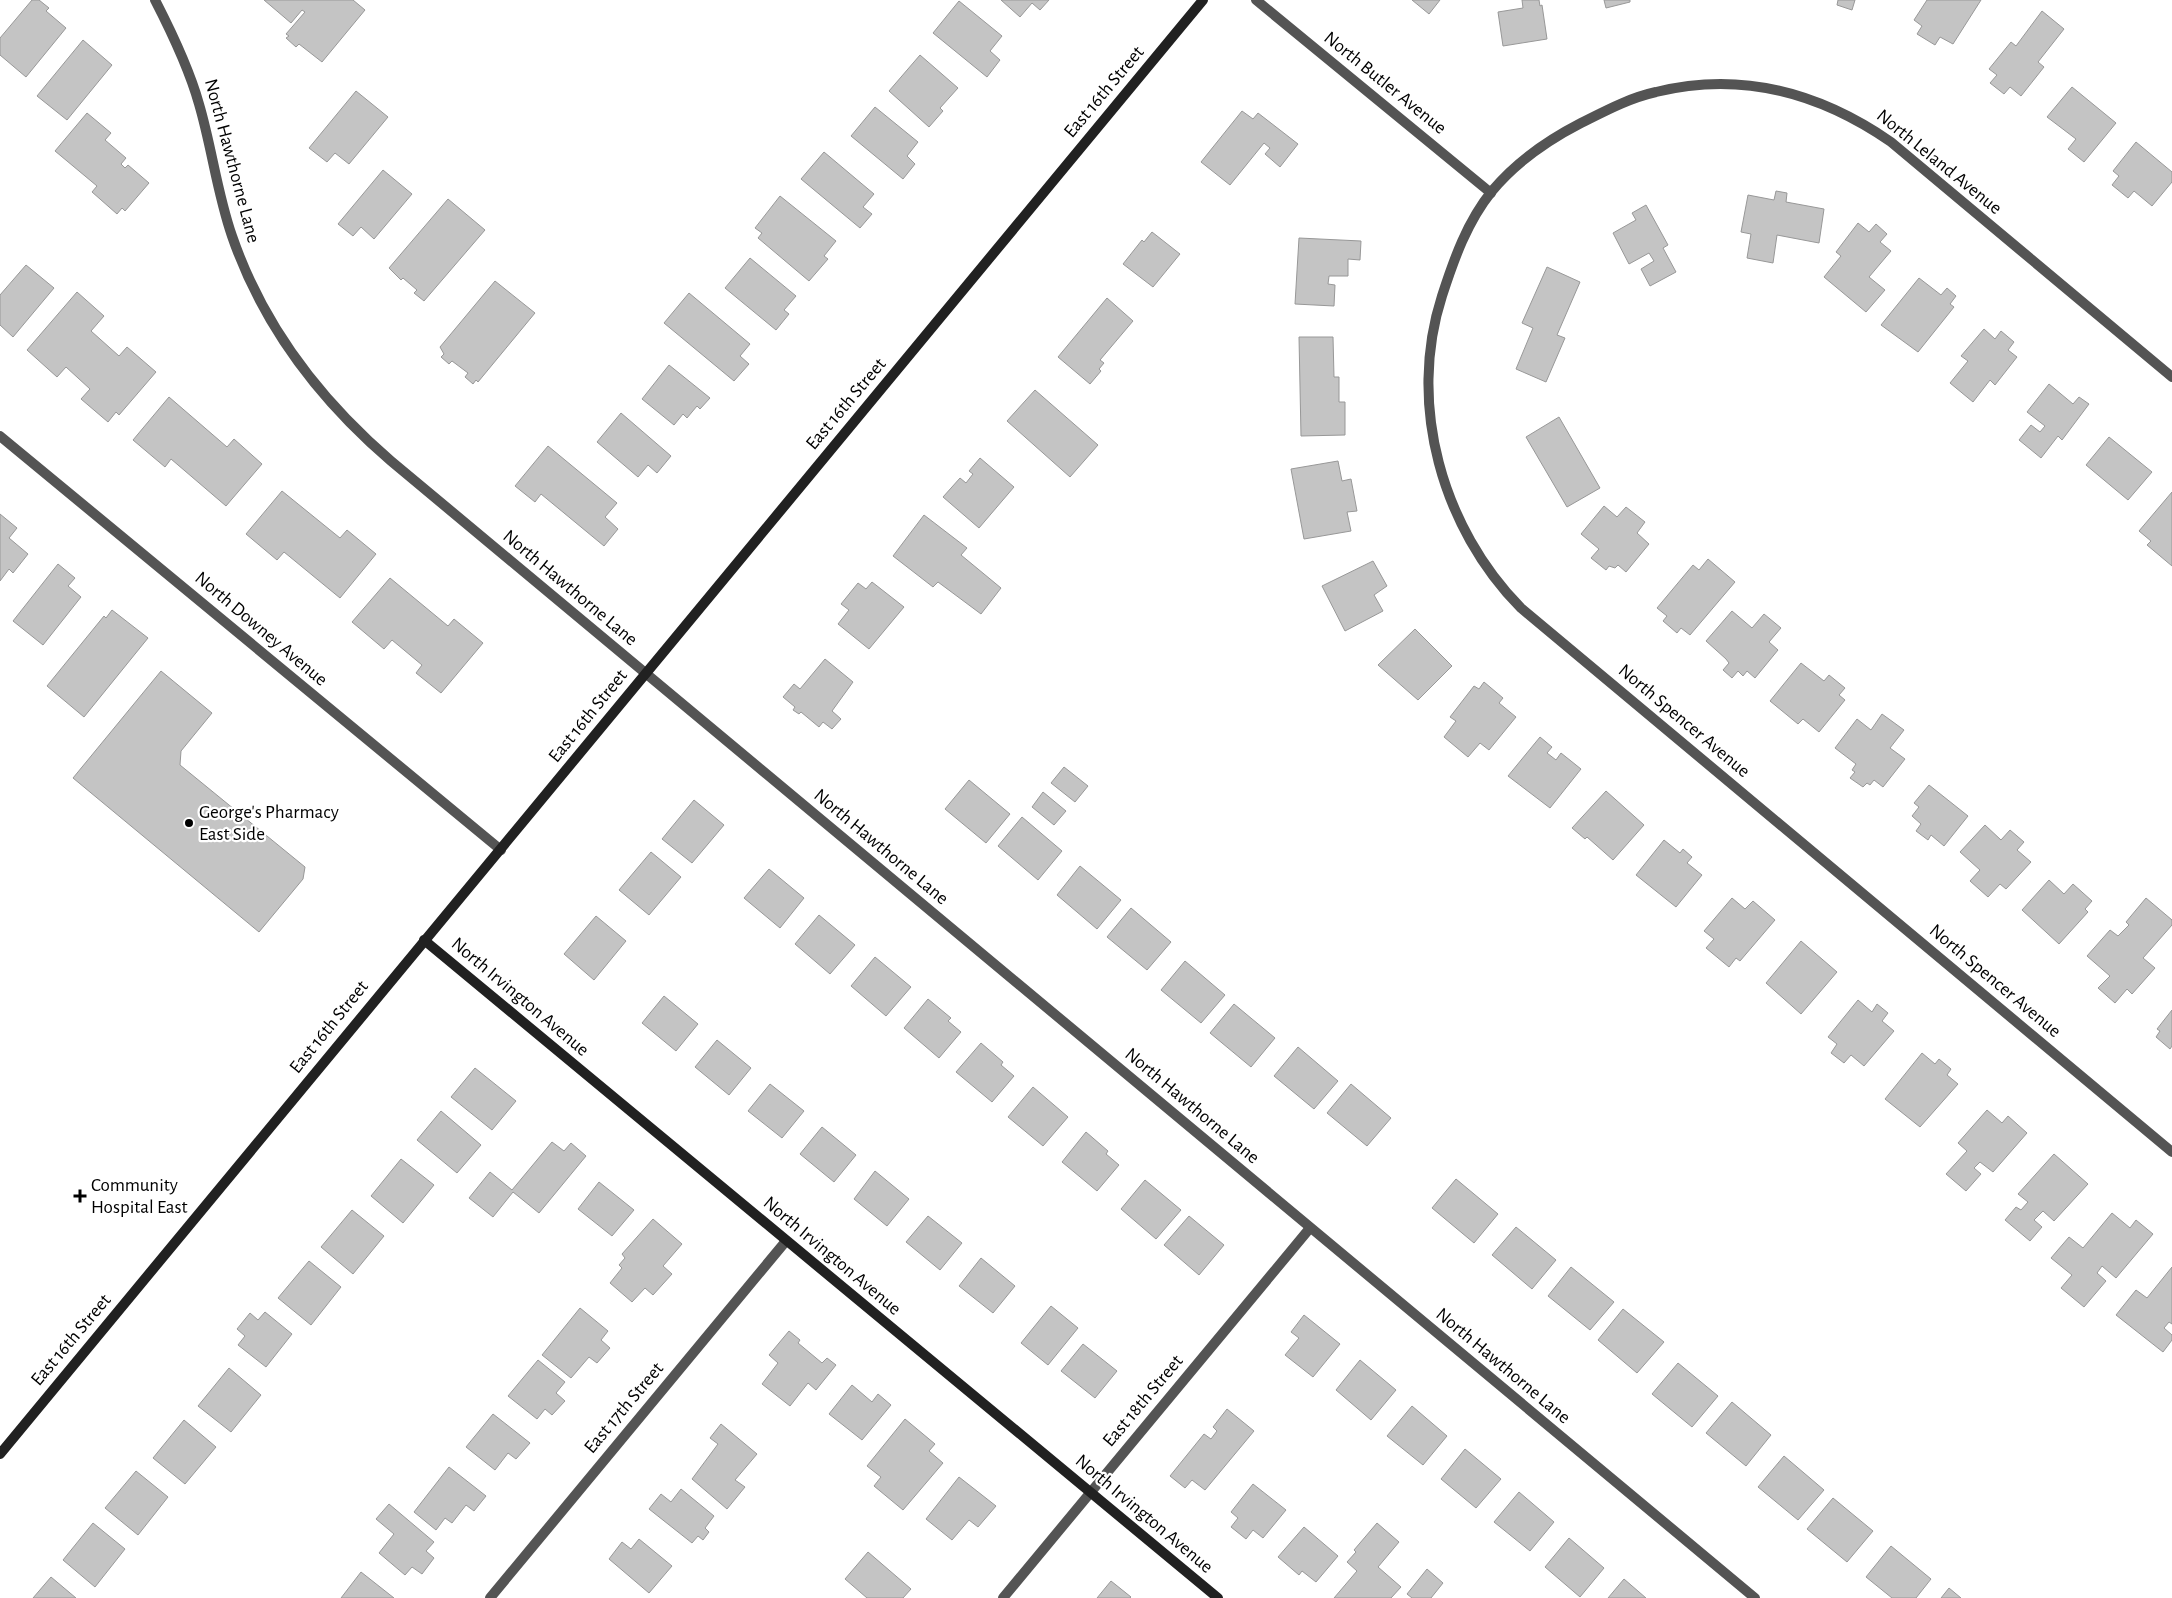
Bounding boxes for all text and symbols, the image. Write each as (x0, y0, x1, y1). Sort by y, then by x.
street label: North Butler Avenue (1320, 28, 1450, 138)
street label: East 16th Street (1060, 43, 1148, 141)
street label: North Hawthorne Lane (201, 77, 263, 245)
street label: North Leland Avenue (1873, 106, 2005, 218)
street label: East 16th Street (802, 355, 890, 453)
street label: North Hawthorne Lane (499, 526, 641, 650)
street label: North Downey Avenue (191, 568, 331, 690)
street label: North Spencer Avenue (1615, 661, 1753, 781)
street label: East 16th Street (545, 666, 631, 766)
street label: North Hawthorne Lane (810, 785, 952, 909)
place label: George's Pharmacy East Side (199, 803, 339, 844)
marker: George's Pharmacy East Side (183, 817, 195, 829)
street label: North Spencer Avenue (1926, 921, 2064, 1041)
street label: North Irvington Avenue (448, 934, 592, 1060)
street label: East 16th Street (286, 977, 372, 1077)
street label: North Hawthorne Lane (1121, 1044, 1263, 1168)
place label: Community Hospital East (91, 1176, 188, 1217)
marker: Community Hospital East (73, 1189, 87, 1203)
street label: North Irvington Avenue (760, 1193, 904, 1319)
street label: East 16th Street (27, 1291, 115, 1389)
street label: North Hawthorne Lane (1432, 1304, 1574, 1428)
street label: East 18th Street (1099, 1352, 1187, 1450)
street label: East 17th Street (581, 1359, 667, 1457)
street label: North Irvington Avenue (1072, 1451, 1216, 1577)

